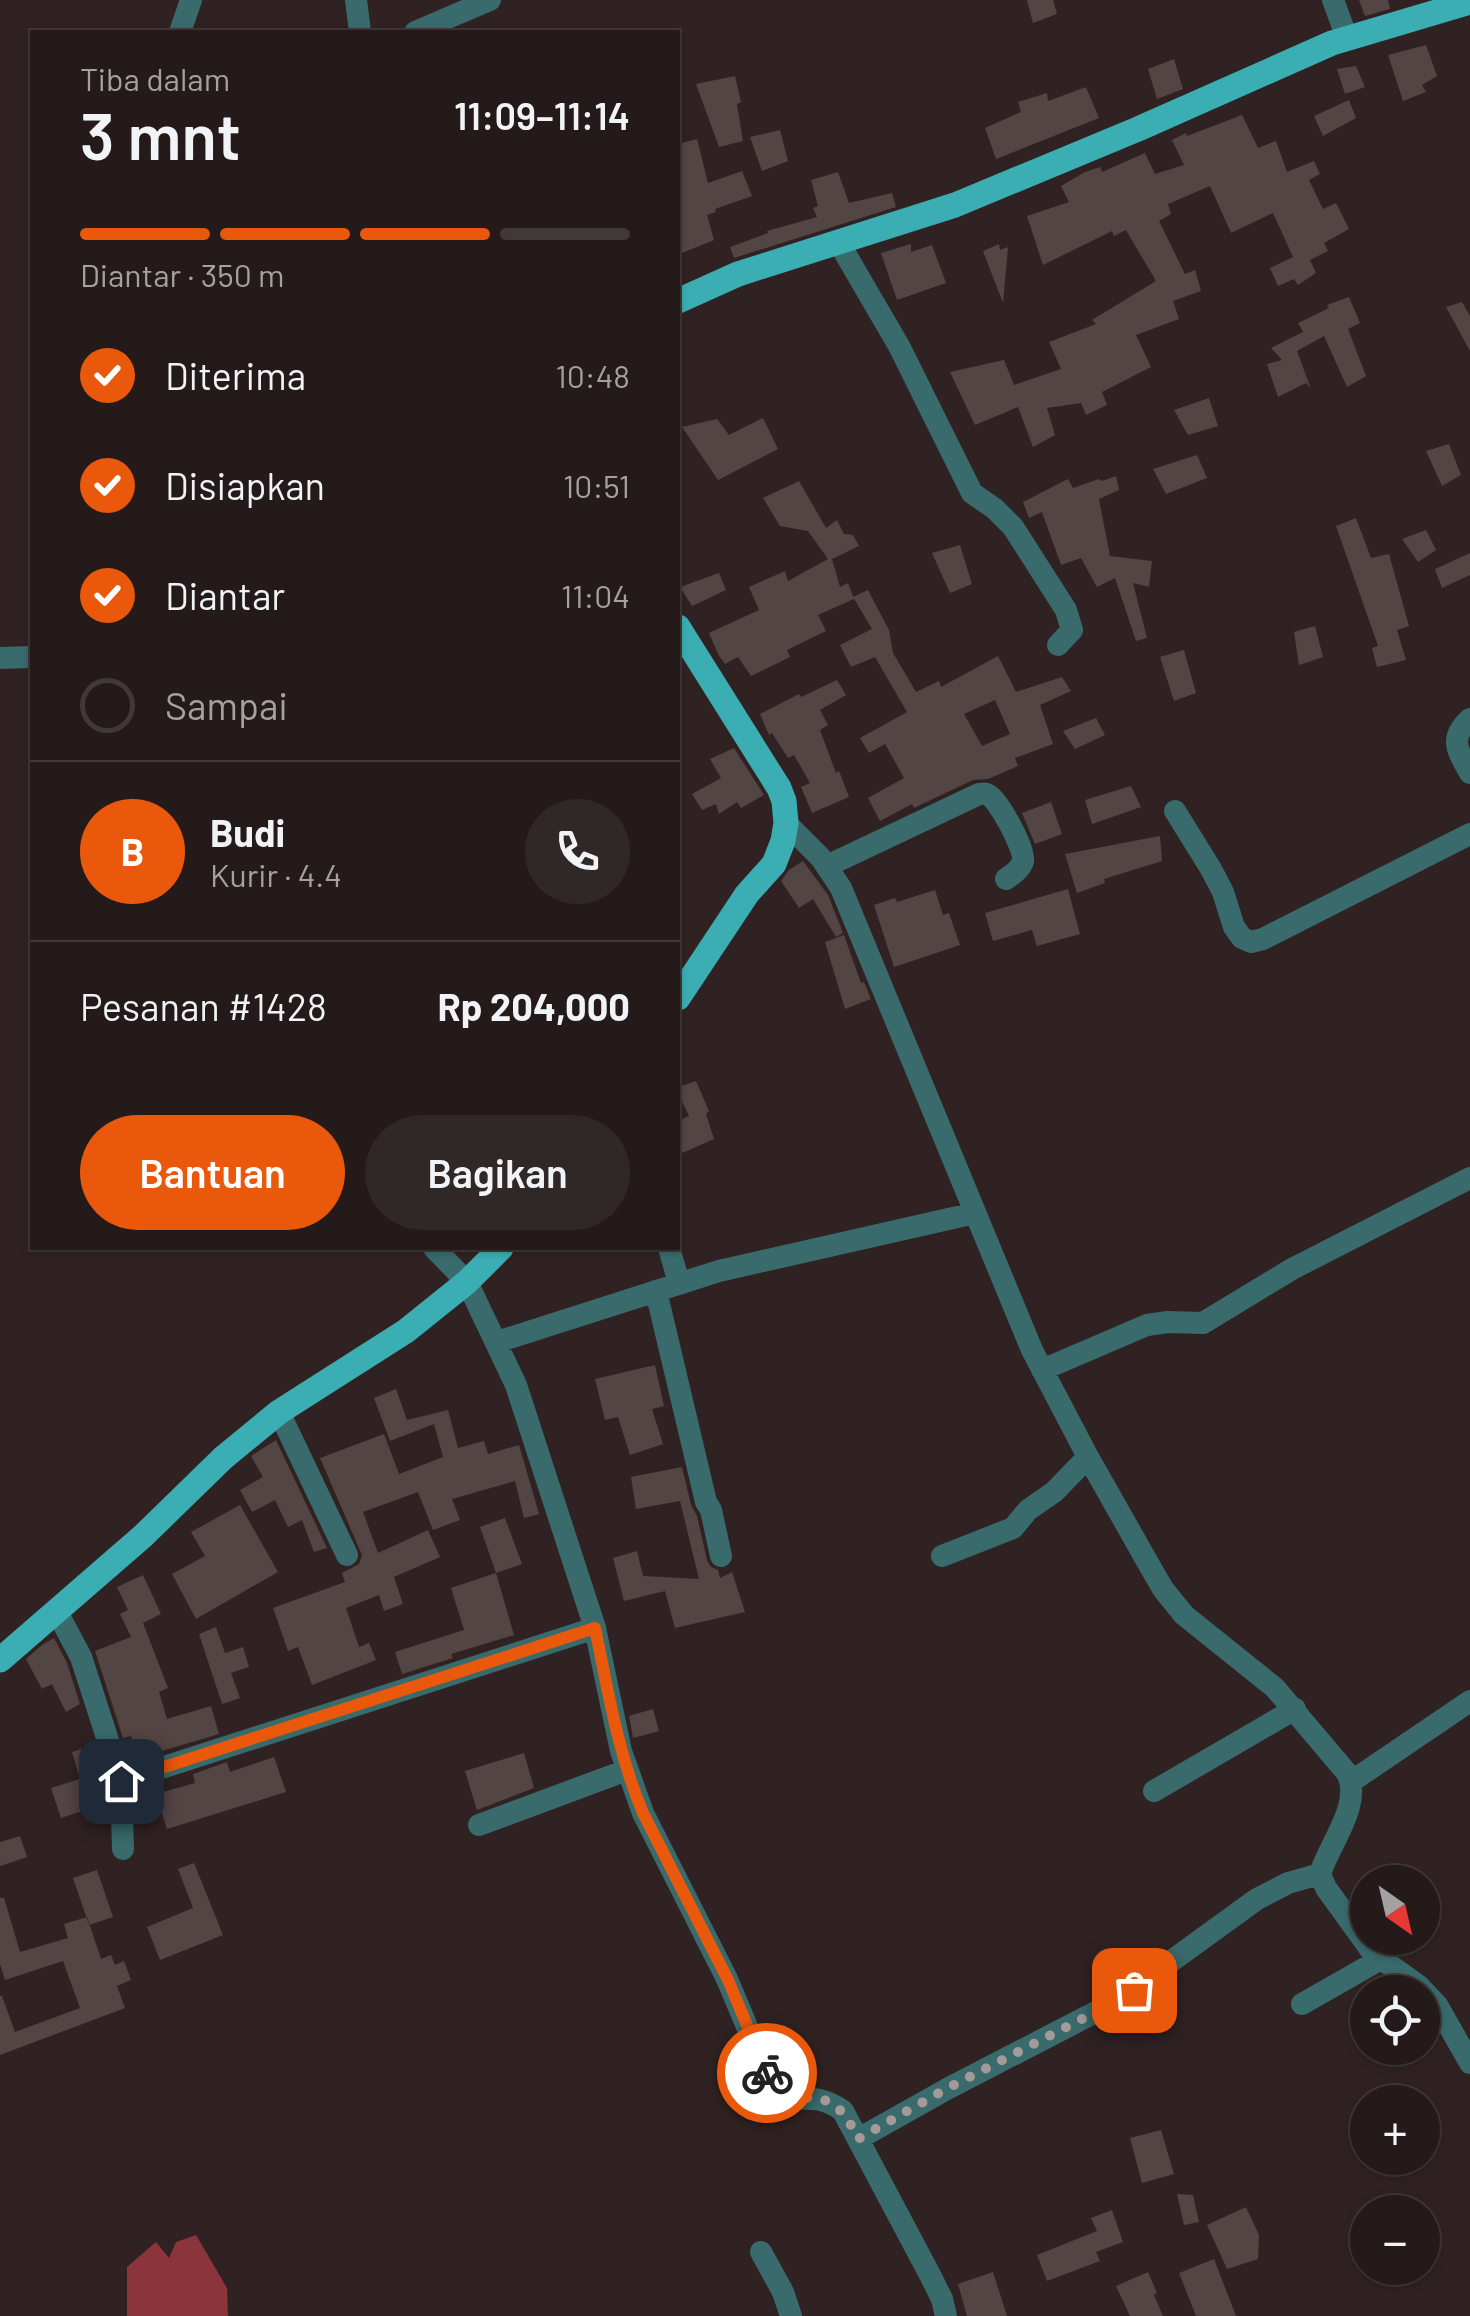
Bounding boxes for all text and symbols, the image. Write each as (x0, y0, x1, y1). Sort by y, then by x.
text: Tiba dalam (80, 59, 230, 97)
text: 11:09–11:14 (454, 92, 630, 138)
text: 3 mnt (80, 95, 241, 173)
text: Diantar · 350 m (80, 255, 285, 293)
icon: check (80, 348, 135, 403)
text: Diterima (165, 352, 306, 398)
text: 10:48 (556, 356, 630, 394)
icon: check (80, 458, 135, 513)
text: Disiapkan (165, 462, 325, 508)
text: 10:51 (563, 466, 630, 504)
icon: check (80, 568, 135, 623)
text: Diantar (165, 572, 285, 618)
text: 11:04 (561, 576, 630, 614)
text: Sampai (165, 682, 288, 728)
button: phone (525, 799, 630, 904)
text: Budi (210, 809, 285, 855)
text: B (121, 828, 144, 874)
text: Kurir · 4.4 (210, 855, 342, 893)
text: Pesanan #1428 (80, 983, 327, 1029)
text: Rp 204,000 (437, 983, 630, 1029)
button: Bantuan (80, 1115, 345, 1230)
button: Bagikan (365, 1115, 630, 1230)
pin (79, 1739, 164, 1824)
icon: home (94, 1754, 149, 1809)
north arrow (1350, 1865, 1440, 1955)
map controls (1350, 1865, 1440, 2285)
pin (1092, 1948, 1177, 2033)
icon: bag (1107, 1963, 1162, 2018)
button: locate (1350, 1975, 1440, 2065)
courier (717, 2023, 817, 2123)
icon: bike (740, 2046, 795, 2101)
button: + (1350, 2085, 1440, 2175)
button: − (1350, 2195, 1440, 2285)

